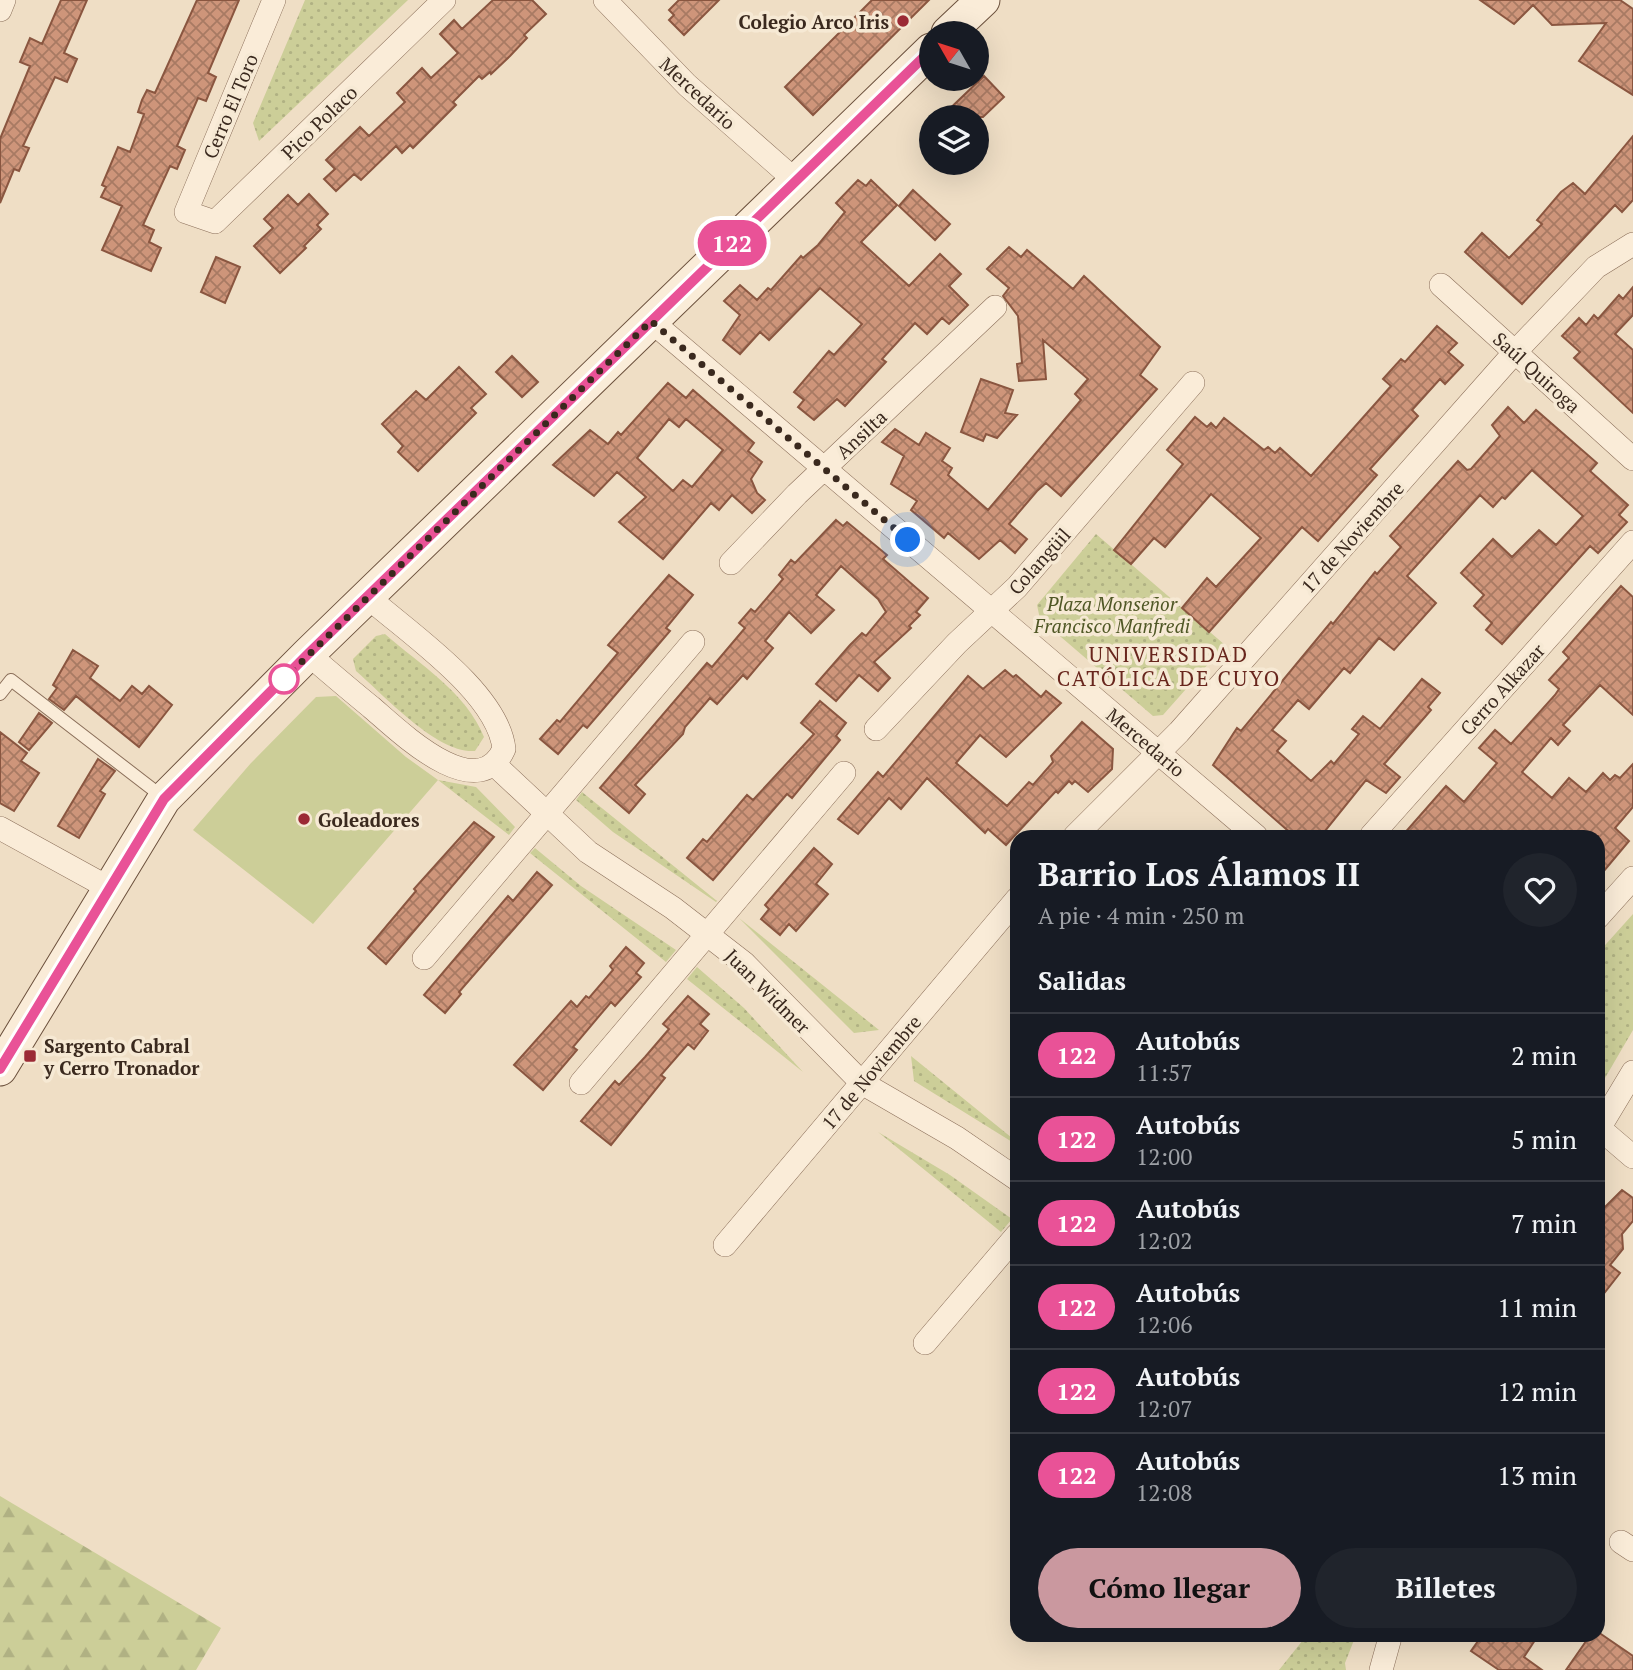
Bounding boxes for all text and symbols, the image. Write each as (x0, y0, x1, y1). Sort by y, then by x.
place label: Colegio Arco Iris (738, 9, 889, 34)
marker: Colegio Arco Iris (895, 13, 911, 29)
north arrow (919, 21, 989, 91)
map controls (919, 21, 989, 175)
street label: Cerro El Toro (197, 50, 263, 162)
street label: Mercedario (655, 51, 741, 135)
street label: Pico Polaco (276, 80, 362, 164)
button: layers (919, 105, 989, 175)
line badge: 122 (692, 220, 772, 266)
text: 122 (712, 227, 752, 259)
street label: Saúl Quiroga (1488, 326, 1586, 418)
street label: Ansilta (830, 404, 892, 464)
street label: 17 de Noviembre (1295, 476, 1409, 598)
your location (890, 522, 925, 557)
street label: Colangüil (1003, 522, 1075, 600)
park label: Plaza Monseñor Francisco Manfredi (1033, 591, 1191, 638)
street label: Cerro Alkazar (1454, 637, 1550, 740)
district label: UNIVERSIDAD CATÓLICA DE CUYO (1057, 640, 1281, 692)
unlabelled marker (269, 664, 299, 694)
street label: Mercedario (1102, 702, 1190, 782)
place label: Goleadores (318, 807, 420, 832)
marker: Goleadores (296, 811, 312, 827)
text: Barrio Los Álamos II (1038, 852, 1360, 895)
button: heart (1503, 853, 1577, 927)
text: A pie · 4 min · 250 m (1038, 900, 1244, 931)
street label: Juan Widmer (720, 943, 816, 1039)
text: Salidas (1038, 963, 1126, 997)
street label: 17 de Noviembre (816, 1010, 926, 1134)
text: Autobús (1136, 1023, 1240, 1057)
place label: Sargento Cabral y Cerro Tronador (43, 1033, 200, 1080)
text: 2 min (1511, 1038, 1577, 1072)
text: 122 (1056, 1039, 1097, 1071)
marker: Sargento Cabral y Cerro Tronador (22, 1048, 38, 1064)
text: 11:57 (1136, 1057, 1193, 1088)
text: Autobús (1136, 1107, 1240, 1141)
text: 5 min (1511, 1122, 1577, 1156)
text: 122 (1056, 1123, 1097, 1155)
text: 12:00 (1136, 1141, 1193, 1172)
text: Autobús (1136, 1191, 1240, 1225)
text: 7 min (1511, 1206, 1577, 1240)
text: 122 (1056, 1207, 1097, 1239)
text: 12:02 (1136, 1225, 1193, 1256)
text: Autobús (1136, 1275, 1240, 1309)
text: 11 min (1497, 1290, 1577, 1324)
text: 122 (1056, 1291, 1097, 1323)
text: 12:06 (1136, 1309, 1193, 1340)
text: Autobús (1136, 1359, 1240, 1393)
text: 12 min (1497, 1374, 1577, 1408)
text: 122 (1056, 1375, 1097, 1407)
text: 12:07 (1136, 1393, 1193, 1424)
text: Autobús (1136, 1443, 1240, 1477)
text: 13 min (1497, 1458, 1577, 1492)
text: 122 (1056, 1459, 1097, 1491)
text: 12:08 (1136, 1477, 1193, 1508)
button: Cómo llegar (1038, 1548, 1301, 1628)
button: Billetes (1315, 1548, 1577, 1628)

